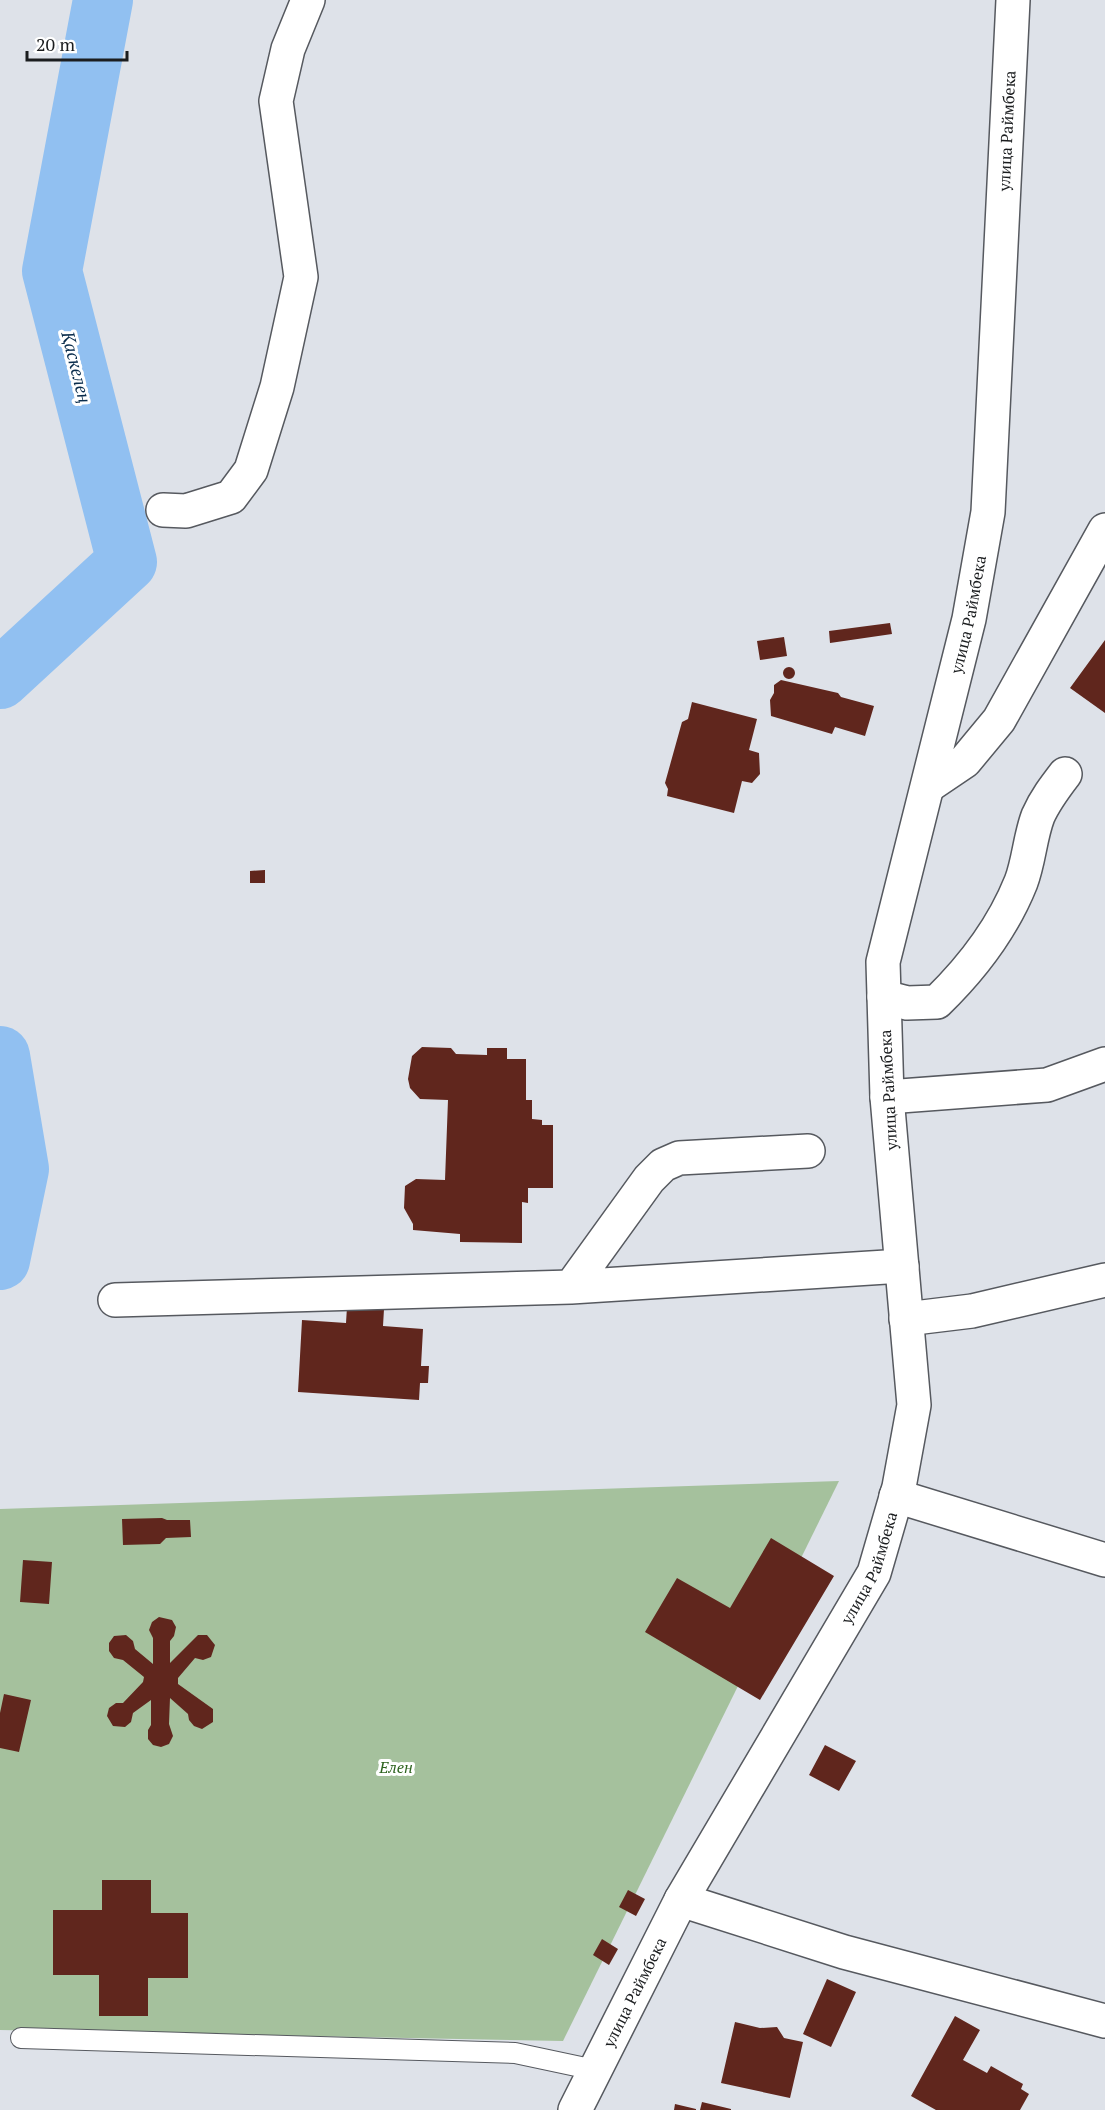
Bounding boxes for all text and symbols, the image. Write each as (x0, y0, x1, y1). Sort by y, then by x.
scale bar (27, 24, 128, 62)
text: 20 m (36, 32, 76, 56)
street label: улица Раймбека (993, 70, 1021, 193)
water label: Қаскелең (56, 328, 98, 405)
street label: улица Раймбека (944, 553, 991, 677)
street label: улица Раймбека (874, 1029, 902, 1152)
street label: улица Раймбека (835, 1509, 902, 1629)
park label: Елен (378, 1756, 413, 1778)
street label: улица Раймбека (597, 1933, 671, 2052)

